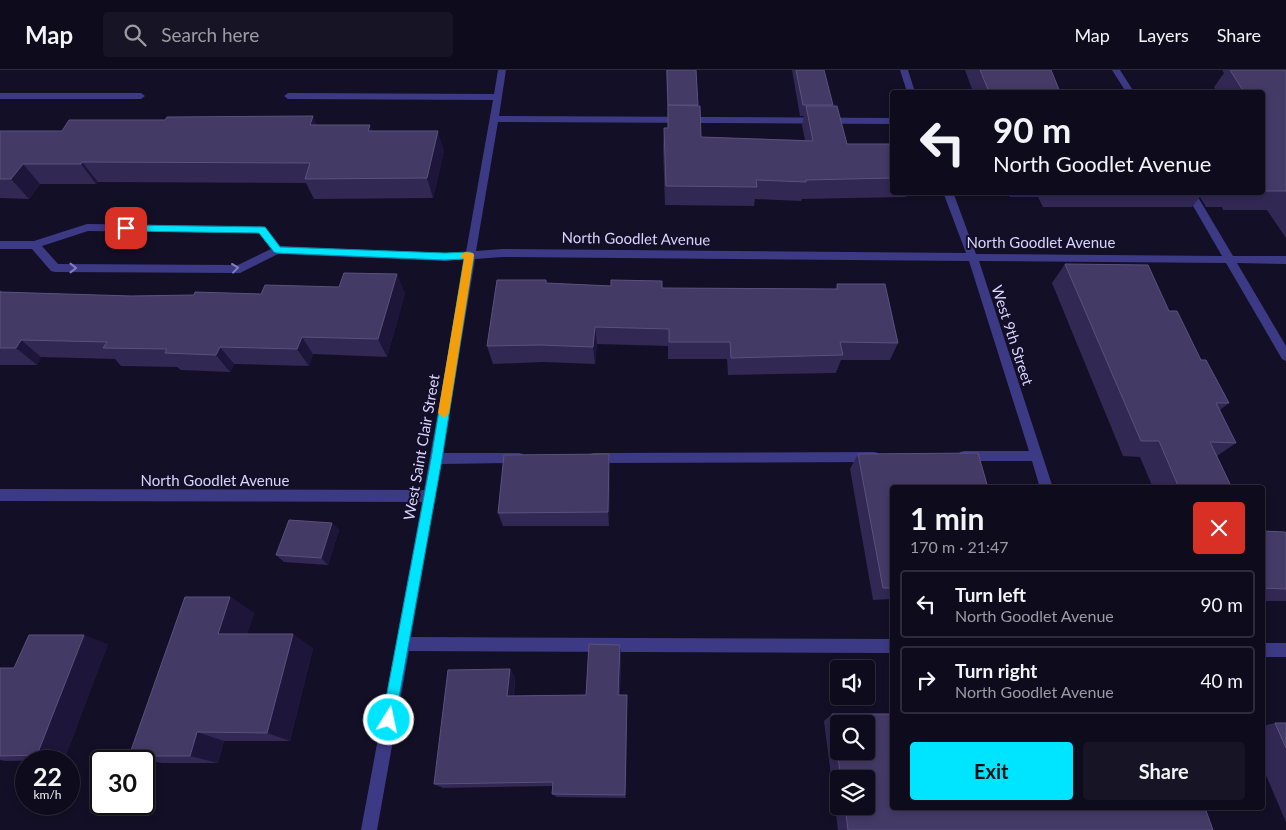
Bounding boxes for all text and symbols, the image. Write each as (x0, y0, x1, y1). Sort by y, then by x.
search box (103, 12, 453, 57)
text: Map (25, 20, 73, 49)
icon: search (121, 21, 149, 49)
text: Search here (161, 23, 259, 46)
text: Map (1074, 24, 1110, 46)
text: Layers (1138, 24, 1189, 46)
text: Share (1217, 24, 1261, 46)
text: 90 m (993, 108, 1071, 150)
icon: left (910, 110, 975, 175)
text: North Goodlet Avenue (993, 150, 1211, 177)
pin (105, 207, 147, 249)
icon: arrive (112, 214, 140, 242)
street label: North Goodlet Avenue (561, 228, 711, 248)
street label: North Goodlet Avenue (967, 233, 1115, 251)
one-way arrow (70, 263, 78, 273)
one-way arrow (232, 263, 240, 274)
street label: West 9th Street (988, 283, 1038, 388)
street label: West Saint Clair Street (399, 372, 443, 521)
street label: North Goodlet Avenue (141, 471, 289, 489)
text: 1 min (910, 500, 984, 536)
button: close (1193, 502, 1245, 554)
text: 170 m · 21:47 (910, 537, 1009, 556)
text: Turn left (955, 583, 1026, 606)
icon: left (912, 590, 940, 618)
text: 90 m (1200, 593, 1243, 616)
text: North Goodlet Avenue (955, 606, 1114, 625)
text: Turn right (955, 659, 1037, 682)
map controls (830, 660, 875, 815)
button: sound (830, 660, 875, 705)
icon: right (912, 666, 940, 694)
text: 40 m (1200, 669, 1243, 692)
text: North Goodlet Avenue (955, 682, 1114, 701)
position arrow (362, 693, 414, 745)
button: search (830, 715, 875, 760)
button: Exit (910, 742, 1073, 800)
button: Share (1083, 742, 1245, 800)
speed limit sign: 30 (90, 750, 155, 815)
text: 22 (33, 761, 62, 791)
button: layers (830, 770, 875, 815)
text: km/h (33, 787, 62, 802)

